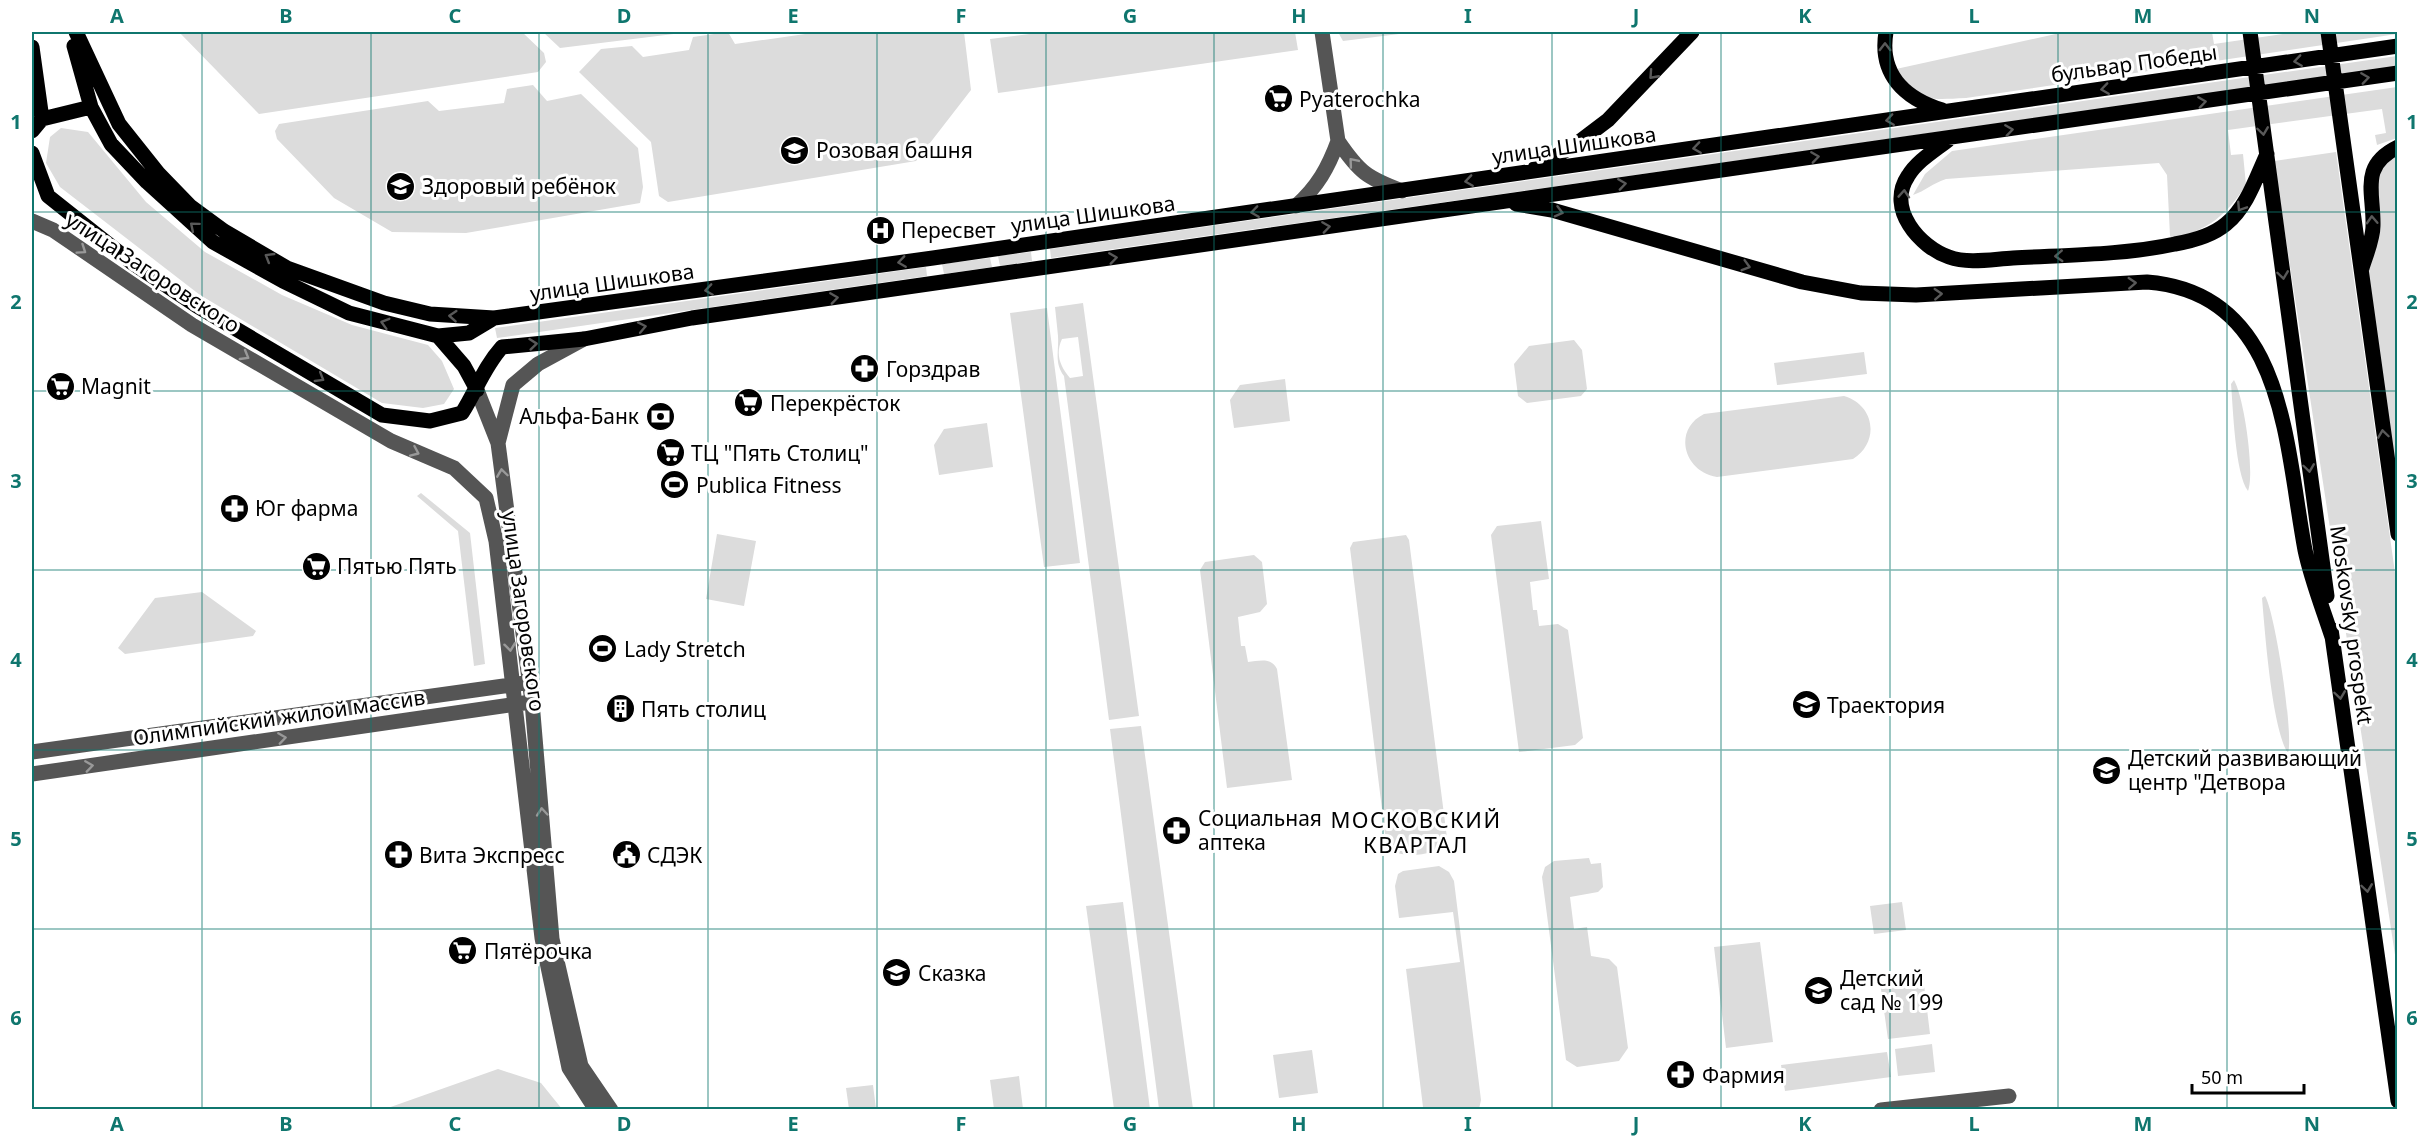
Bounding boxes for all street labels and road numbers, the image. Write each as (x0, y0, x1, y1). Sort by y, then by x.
street label: бульвар Победы (2049, 37, 2219, 89)
street label: улица Шишкова (1490, 120, 1658, 170)
street label: улица Шишкова (1009, 189, 1177, 239)
street label: улица Загоровского (61, 205, 245, 339)
street label: улица Шишкова (528, 257, 696, 307)
street label: улица Загоровского (496, 509, 552, 713)
street label: Moskovsky prospekt (2324, 524, 2380, 727)
street label: Олимпийский жилой массив (131, 683, 427, 751)

